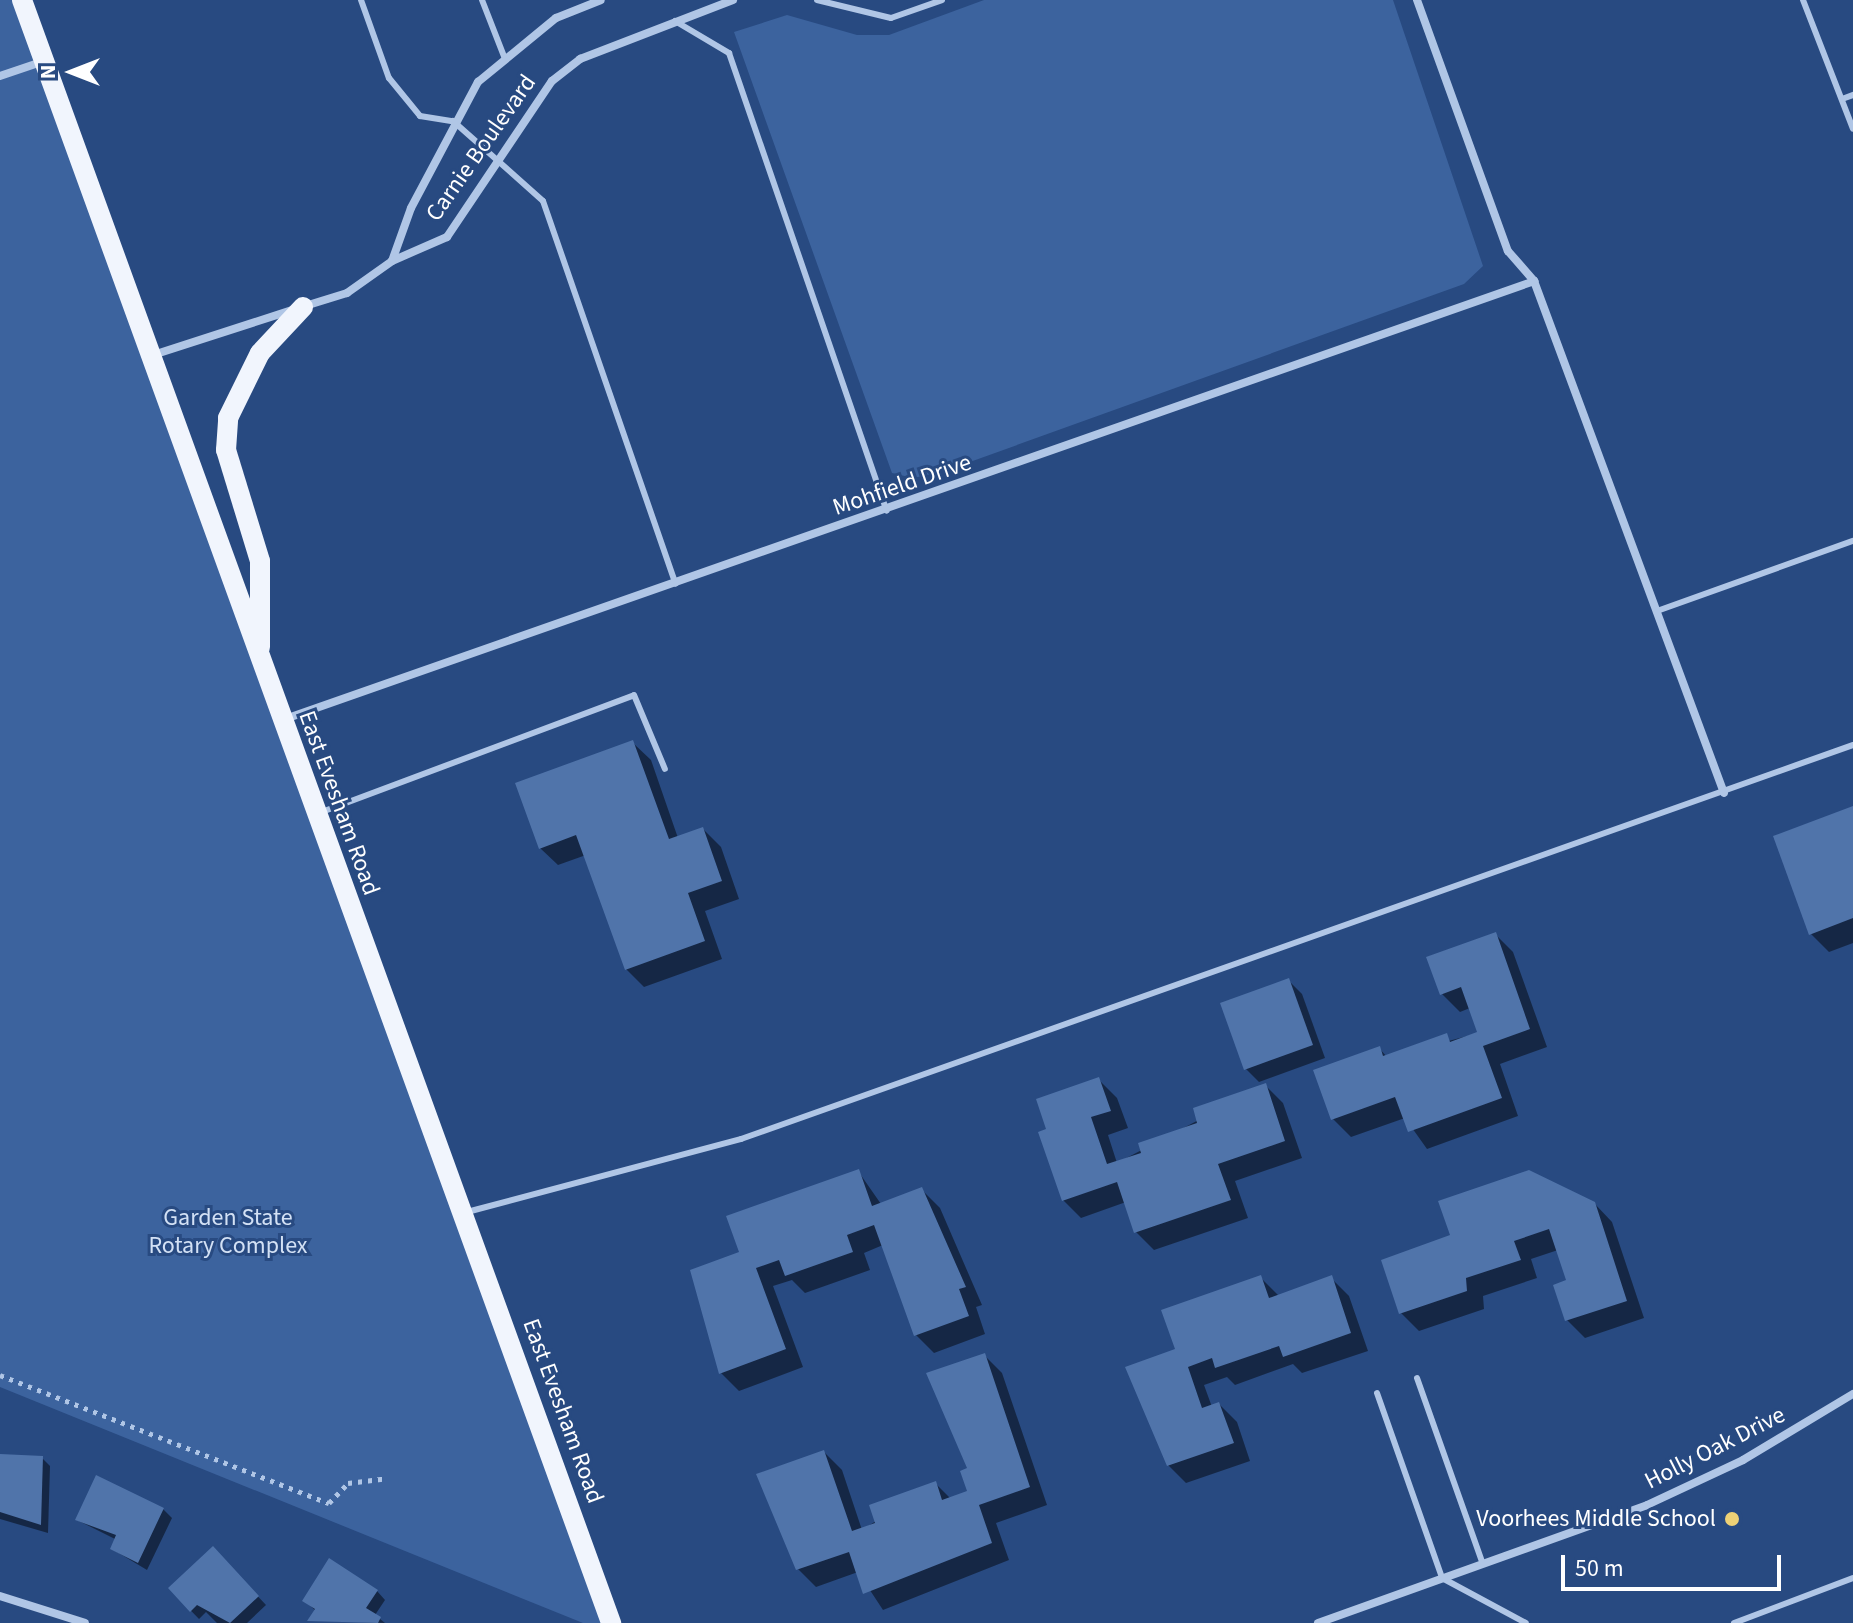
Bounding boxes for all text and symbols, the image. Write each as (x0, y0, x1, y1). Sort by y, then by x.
north arrow (32, 32, 112, 112)
text: N (32, 65, 64, 79)
street label: Carnie Boulevard (420, 69, 542, 227)
street label: Mohfield Drive (829, 448, 975, 522)
street label: East Evesham Road (292, 707, 386, 899)
park label: Garden State Rotary Complex (148, 1204, 308, 1260)
street label: East Evesham Road (516, 1315, 610, 1507)
street label: Holly Oak Drive (1640, 1400, 1790, 1496)
place label: Voorhees Middle School (1476, 1505, 1716, 1533)
marker: Voorhees Middle School (1723, 1510, 1741, 1528)
scale bar (1565, 1539, 1785, 1589)
text: 50 m (1575, 1551, 1624, 1586)

